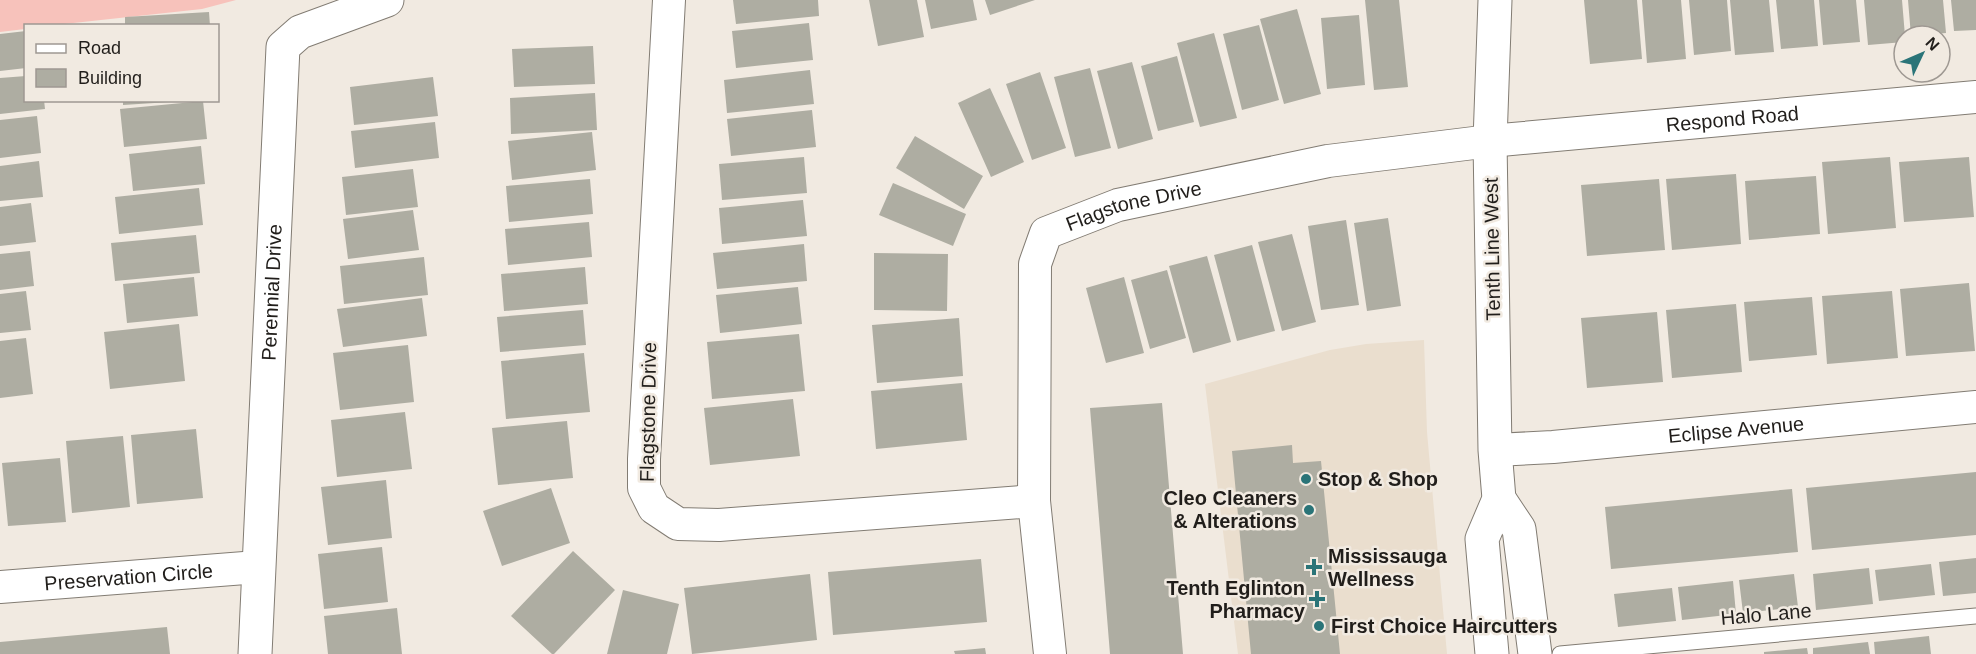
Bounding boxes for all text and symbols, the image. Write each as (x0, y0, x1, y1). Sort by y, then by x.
legend (24, 24, 219, 102)
north arrow (1892, 24, 1952, 84)
text: N (1922, 34, 1943, 54)
text: Road (78, 38, 121, 58)
text: Building (78, 68, 142, 88)
street label: Respond Road (1665, 102, 1800, 136)
street label: Flagstone Drive (1063, 177, 1204, 235)
street label: Tenth Line West (1480, 177, 1504, 321)
street label: Perennial Drive (258, 224, 286, 361)
street label: Flagstone Drive (636, 342, 660, 482)
street label: Eclipse Avenue (1667, 412, 1805, 447)
place label: Stop & Shop (1318, 468, 1438, 490)
marker: Stop & Shop (1299, 472, 1313, 486)
place label: Cleo Cleaners & Alterations (1164, 487, 1297, 532)
marker: Cleo Cleaners & Alterations (1302, 503, 1316, 517)
place label: Mississauga Wellness (1328, 545, 1448, 590)
marker: Mississauga Wellness (1305, 558, 1323, 576)
street label: Preservation Circle (43, 560, 214, 595)
place label: Tenth Eglinton Pharmacy (1167, 577, 1306, 622)
marker: Tenth Eglinton Pharmacy (1310, 592, 1324, 606)
street label: Halo Lane (1720, 599, 1812, 629)
place label: First Choice Haircutters (1331, 615, 1558, 637)
marker: First Choice Haircutters (1312, 619, 1326, 633)

